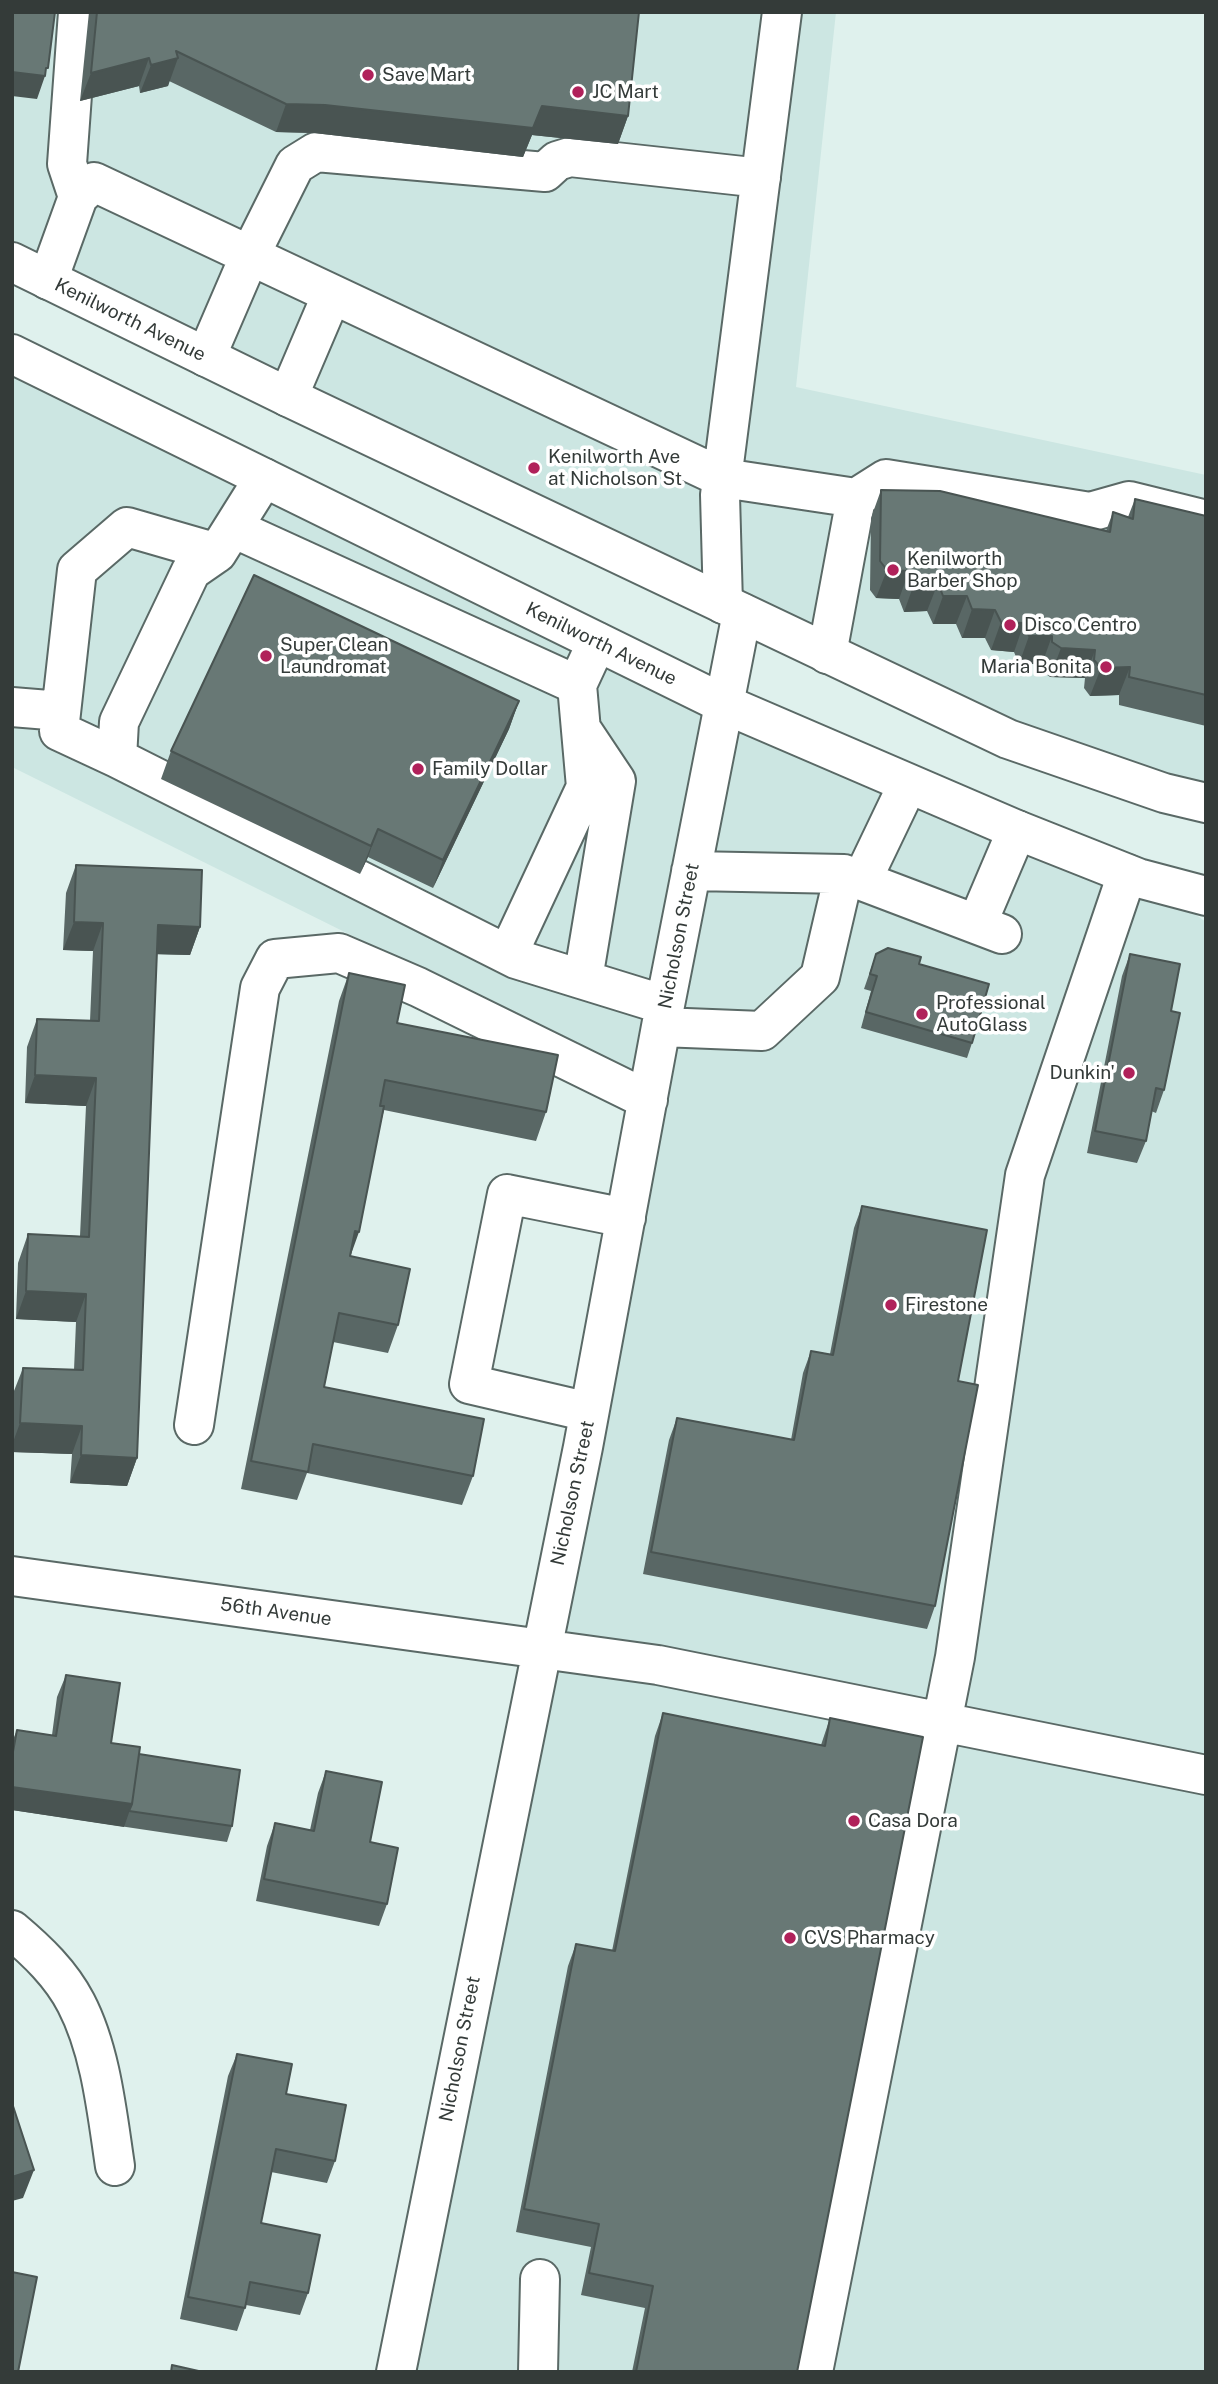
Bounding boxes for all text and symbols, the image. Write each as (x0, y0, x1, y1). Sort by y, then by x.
place label: Save Mart (382, 64, 471, 86)
marker: Save Mart (360, 67, 376, 83)
place label: JC Mart (592, 81, 659, 103)
marker: JC Mart (570, 84, 586, 100)
street label: Kenilworth Avenue (51, 274, 209, 366)
place label: Kenilworth Ave at Nicholson St (548, 446, 682, 490)
marker: Kenilworth Ave at Nicholson St (526, 460, 542, 476)
place label: Kenilworth Barber Shop (907, 548, 1018, 592)
marker: Kenilworth Barber Shop (885, 562, 901, 578)
street label: Kenilworth Avenue (522, 598, 680, 690)
place label: Disco Centro (1024, 614, 1137, 636)
marker: Disco Centro (1002, 617, 1018, 633)
place label: Super Clean Laundromat (280, 634, 388, 678)
marker: Super Clean Laundromat (258, 648, 274, 664)
place label: Maria Bonita (980, 656, 1092, 678)
marker: Maria Bonita (1098, 659, 1114, 675)
place label: Family Dollar (432, 758, 548, 780)
marker: Family Dollar (410, 761, 426, 777)
street label: Nicholson Street (654, 861, 704, 1011)
place label: Professional AutoGlass (936, 992, 1046, 1036)
marker: Professional AutoGlass (914, 1006, 930, 1022)
place label: Dunkin' (1050, 1062, 1115, 1084)
marker: Dunkin' (1121, 1065, 1137, 1081)
place label: Firestone (905, 1294, 988, 1316)
marker: Firestone (883, 1297, 899, 1313)
street label: Nicholson Street (546, 1418, 600, 1568)
street label: 56th Avenue (219, 1593, 333, 1631)
place label: Casa Dora (868, 1810, 958, 1832)
marker: Casa Dora (846, 1813, 862, 1829)
place label: CVS Pharmacy (804, 1927, 935, 1949)
marker: CVS Pharmacy (782, 1930, 798, 1946)
street label: Nicholson Street (435, 1974, 485, 2124)

